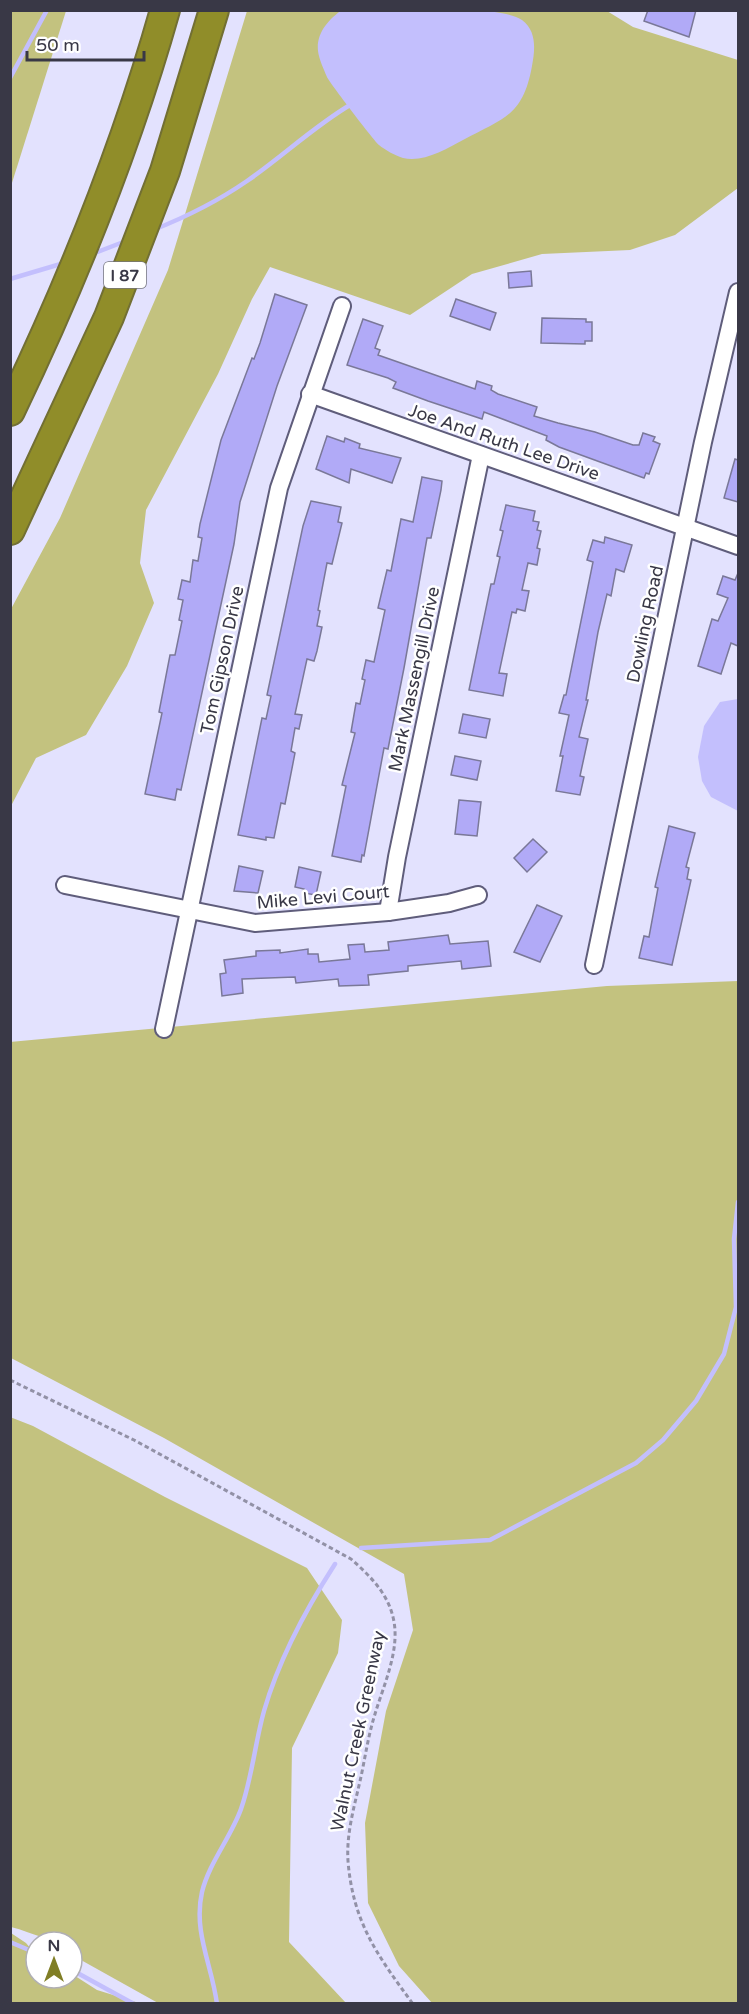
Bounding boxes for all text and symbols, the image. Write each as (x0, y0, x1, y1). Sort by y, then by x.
scale bar (27, 24, 144, 62)
text: 50 m (36, 34, 80, 56)
road number: I 87 (104, 262, 146, 288)
street label: Joe And Ruth Lee Drive (406, 399, 602, 485)
street label: Dowling Road (622, 563, 668, 685)
street label: Tom Gipson Drive (196, 584, 248, 736)
street label: Mark Massengill Drive (384, 584, 444, 774)
street label: Mike Levi Court (256, 880, 390, 914)
street label: Walnut Creek Greenway (326, 1628, 390, 1833)
north arrow (24, 1930, 84, 1990)
text: N (48, 1936, 60, 1956)

